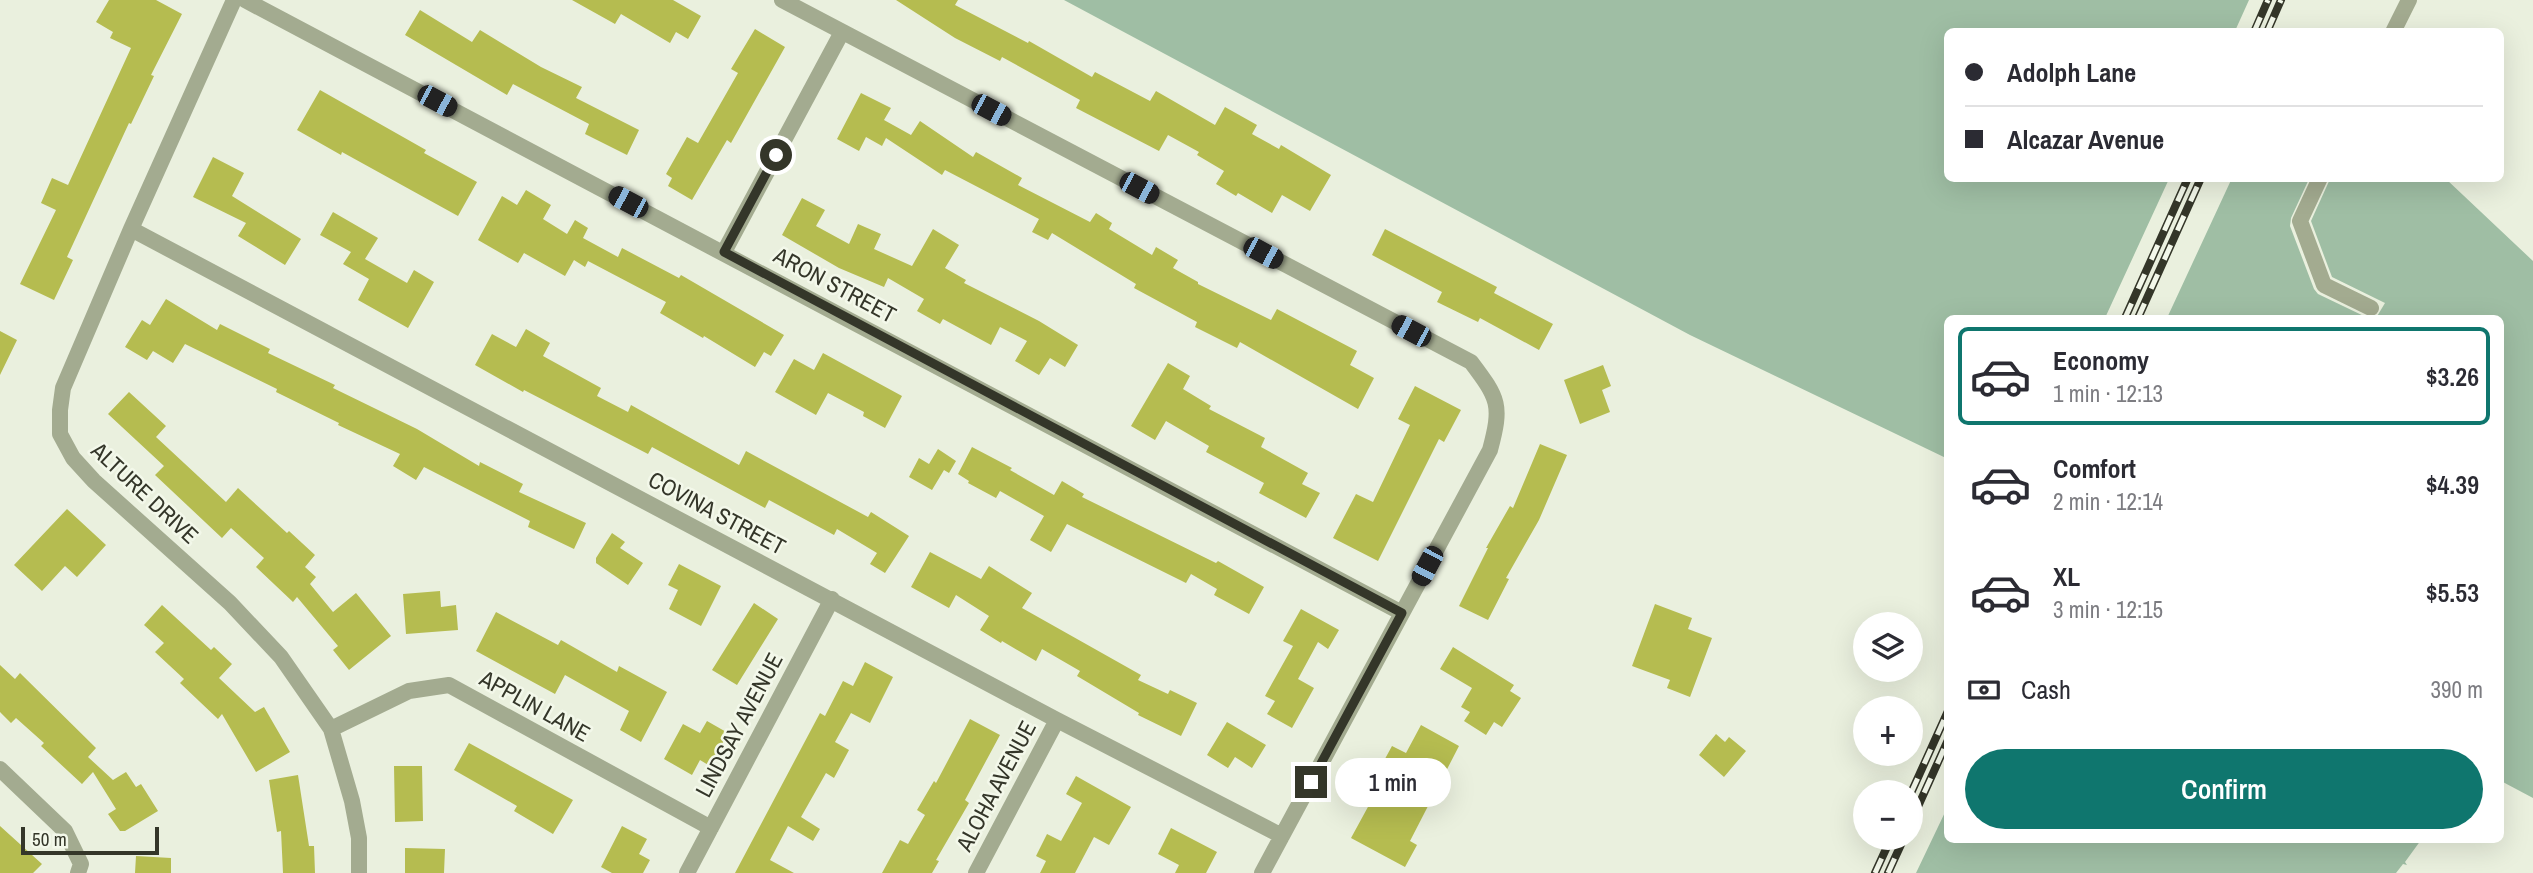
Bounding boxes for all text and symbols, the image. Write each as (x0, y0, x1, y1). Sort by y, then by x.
text: Adolph Lane (2007, 55, 2136, 90)
car (414, 82, 461, 120)
car (968, 91, 1015, 129)
text: Alcazar Avenue (2007, 122, 2164, 157)
route start (760, 139, 792, 171)
car (1116, 169, 1163, 207)
car (605, 183, 652, 221)
car (1240, 234, 1287, 272)
street label: ARON STREET (768, 239, 902, 330)
car (1388, 312, 1435, 350)
text: Economy (2053, 343, 2149, 378)
icon: car (1969, 345, 2032, 408)
text: $3.26 (2426, 359, 2479, 394)
text: 1 min · 12:13 (2053, 378, 2163, 409)
street label: ALTURE DRIVE (84, 434, 206, 550)
text: Comfort (2053, 451, 2136, 486)
icon: car (1969, 453, 2032, 516)
street label: COVINA STREET (643, 463, 792, 562)
text: $4.39 (2426, 467, 2479, 502)
text: 2 min · 12:14 (2053, 486, 2163, 517)
car (1408, 543, 1447, 589)
text: XL (2053, 559, 2080, 594)
icon: car (1969, 561, 2032, 624)
text: $5.53 (2426, 575, 2479, 610)
text: 3 min · 12:15 (2053, 594, 2163, 625)
map controls (1853, 612, 1923, 850)
button: layers (1853, 612, 1923, 682)
street label: LINDSAY AVENUE (687, 647, 790, 802)
street label: APPLIN LANE (474, 662, 596, 749)
icon: cash (1965, 671, 2003, 709)
text: Cash (2021, 672, 2071, 707)
text: 390 m (2431, 674, 2483, 705)
button: + (1853, 696, 1923, 766)
street label: ALOHA AVENUE (948, 715, 1043, 857)
button: Confirm (1965, 749, 2483, 829)
callout: 1 min (1336, 758, 1451, 806)
route end (1295, 766, 1327, 798)
text: 1 min (1369, 767, 1417, 798)
button: − (1853, 780, 1923, 850)
scale bar (21, 824, 159, 856)
text: 50 m (32, 826, 67, 852)

